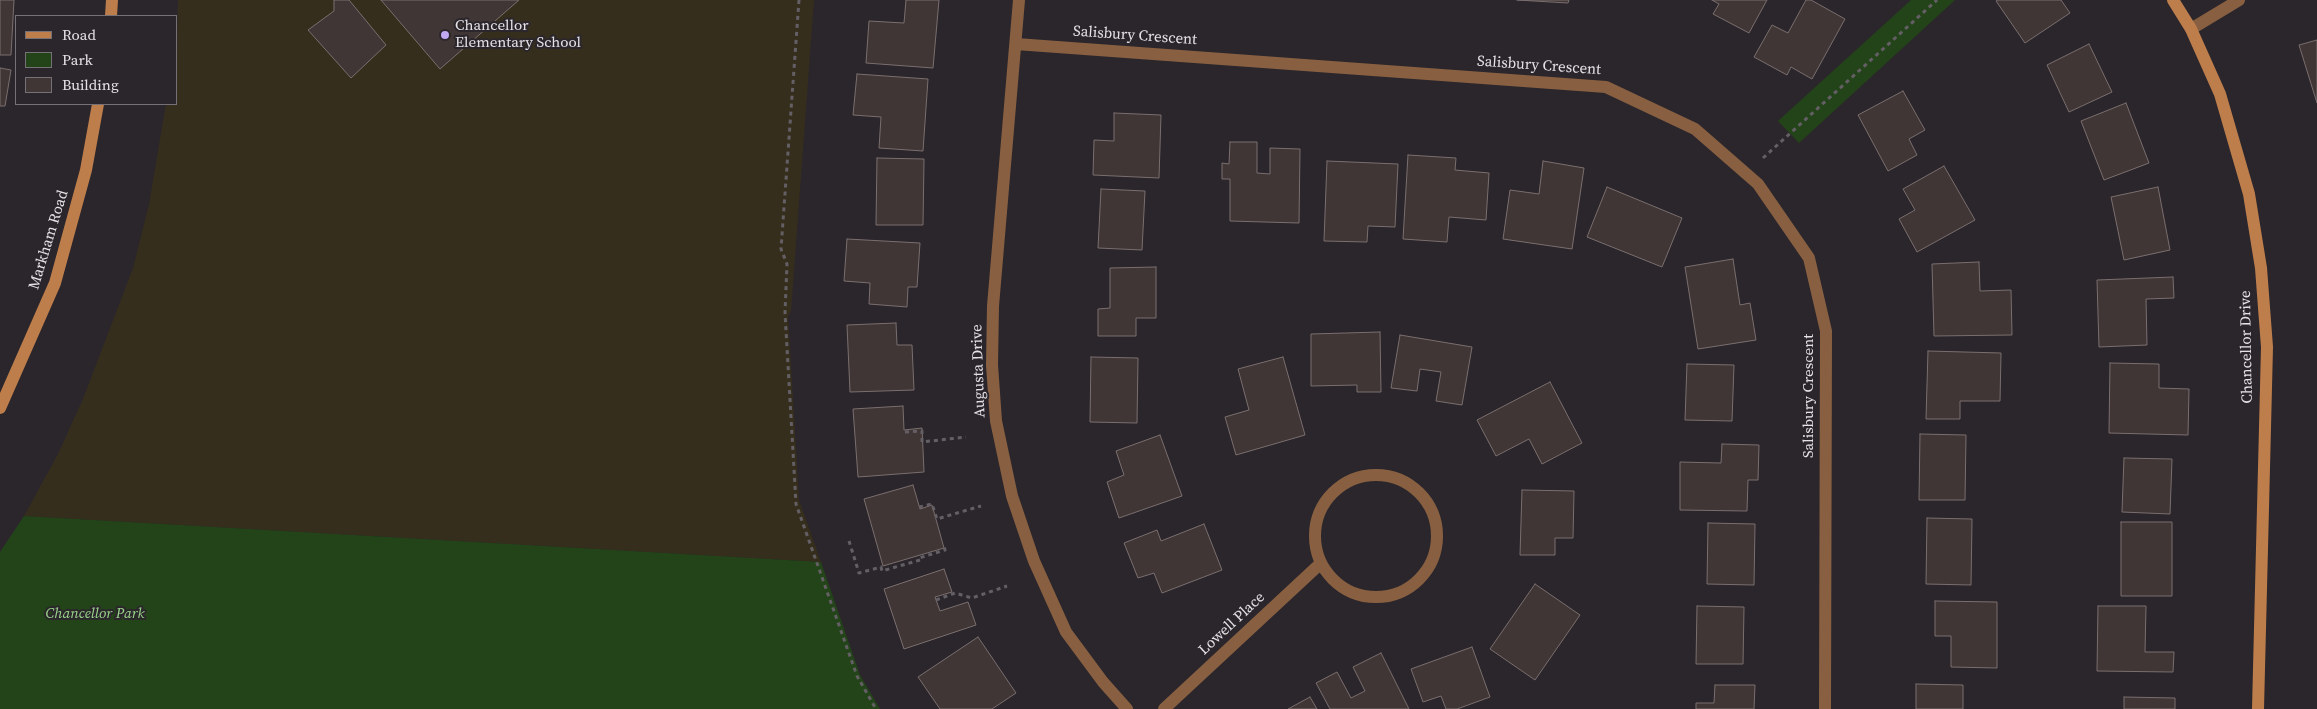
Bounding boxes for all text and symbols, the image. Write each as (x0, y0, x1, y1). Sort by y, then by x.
legend (15, 15, 178, 105)
place label: Chancellor Elementary School (455, 17, 581, 52)
street label: Salisbury Crescent (1072, 23, 1198, 49)
text: Road (62, 24, 96, 45)
marker: Chancellor Elementary School (439, 29, 451, 41)
text: Park (62, 49, 93, 70)
street label: Salisbury Crescent (1476, 53, 1602, 79)
text: Building (62, 74, 119, 95)
street label: Markham Road (25, 188, 73, 292)
street label: Chancellor Drive (2237, 290, 2257, 404)
street label: Augusta Drive (968, 324, 990, 418)
street label: Salisbury Crescent (1800, 334, 1818, 458)
street label: Lowell Place (1195, 589, 1269, 659)
park label: Chancellor Park (45, 605, 145, 623)

